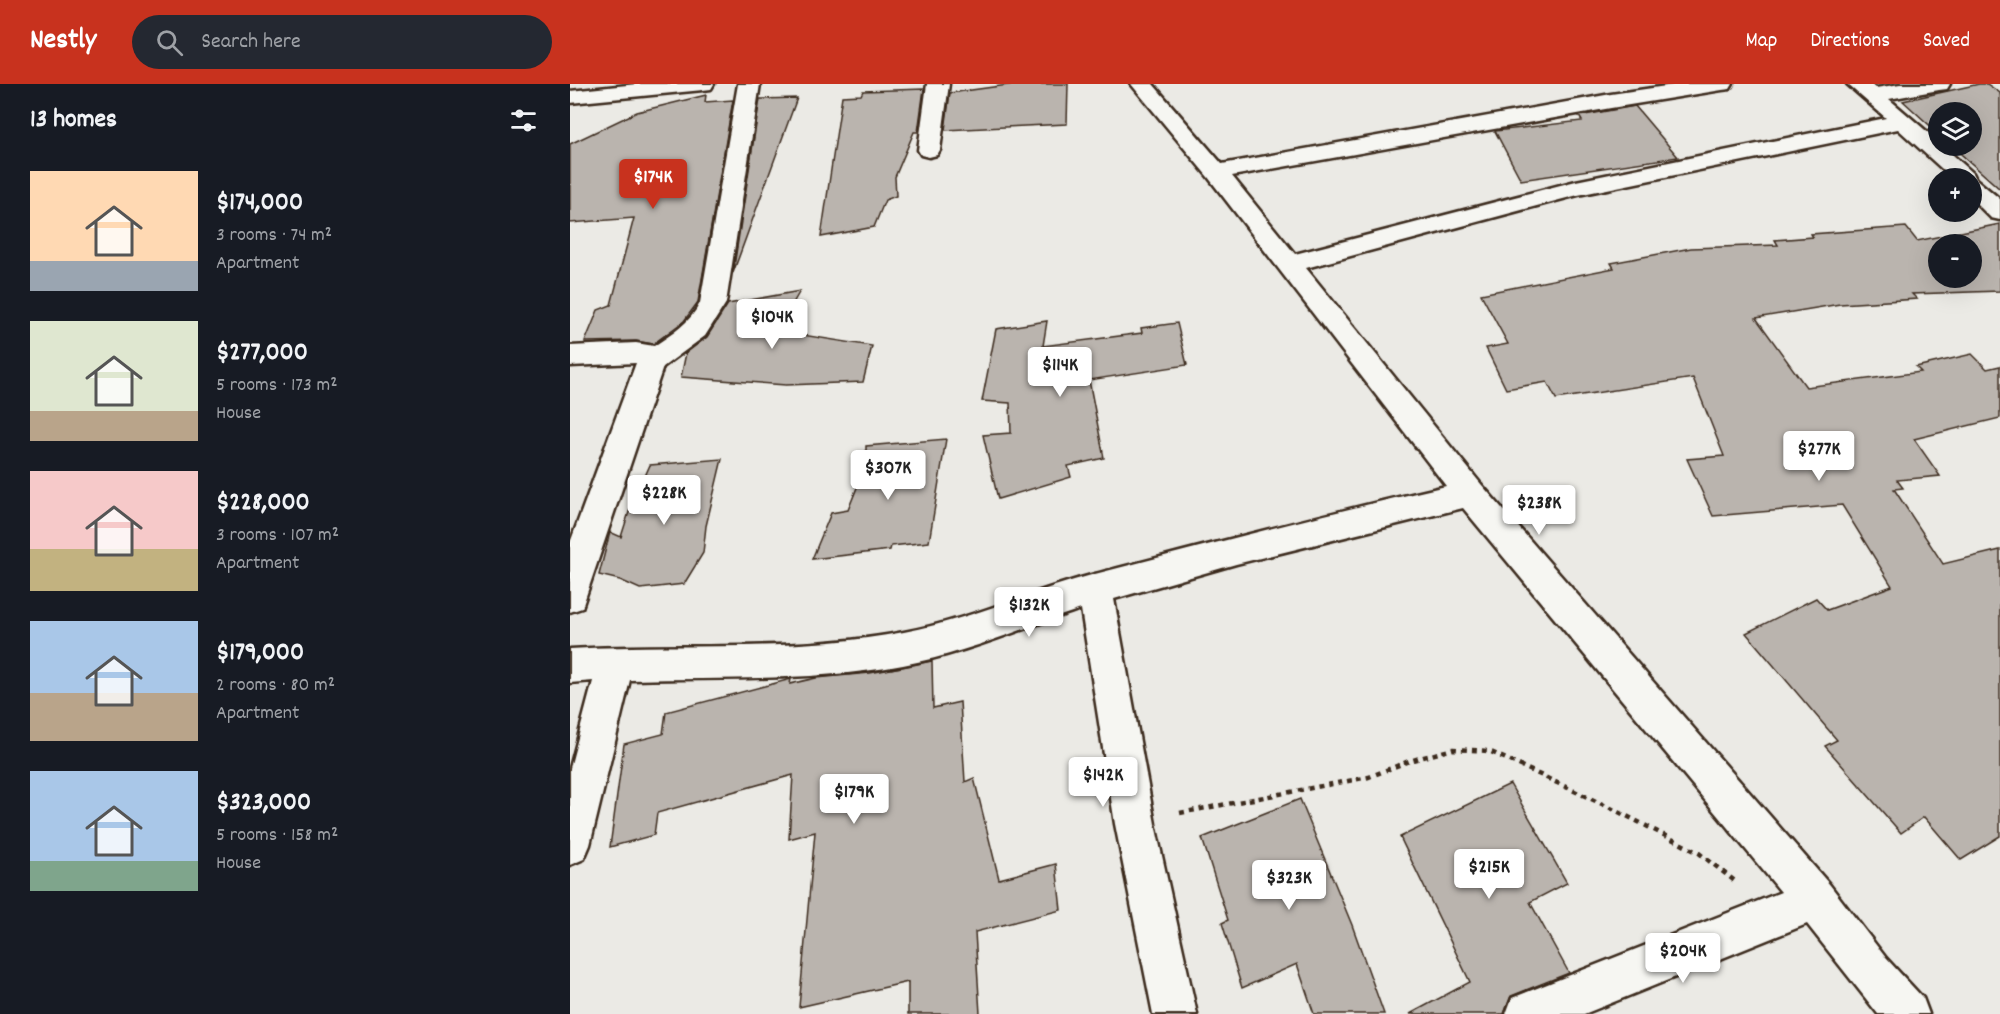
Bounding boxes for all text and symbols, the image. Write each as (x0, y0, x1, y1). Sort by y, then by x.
search box (132, 15, 552, 69)
text: Nestly (30, 22, 96, 62)
icon: search (153, 26, 186, 59)
text: Search here (201, 27, 301, 58)
text: Map (1746, 27, 1777, 57)
text: Directions (1810, 27, 1890, 57)
text: Saved (1923, 27, 1970, 57)
text: 13 homes (30, 102, 117, 139)
map controls (1928, 102, 1982, 288)
button: layers (1928, 102, 1982, 156)
icon: filters (507, 104, 540, 137)
pin: $174K (611, 159, 695, 210)
text: $174K (633, 164, 673, 192)
button: + (1928, 168, 1982, 222)
text: $174,000 (216, 185, 303, 222)
icon: home (78, 195, 150, 267)
text: 3 rooms · 74 m² (216, 222, 332, 250)
button: − (1928, 234, 1982, 288)
text: Apartment (216, 250, 299, 278)
pin: $104K (730, 299, 814, 350)
text: $104K (751, 304, 793, 332)
text: $277,000 (216, 335, 308, 372)
icon: home (78, 345, 150, 417)
pin: $114K (1018, 347, 1102, 398)
text: $114K (1042, 352, 1078, 380)
text: 5 rooms · 173 m² (216, 372, 337, 400)
text: House (216, 400, 261, 428)
pin: $277K (1777, 431, 1861, 482)
text: $277K (1797, 436, 1841, 464)
pin: $307K (846, 450, 930, 501)
text: $307K (865, 455, 911, 483)
pin: $228K (622, 475, 706, 526)
text: $228K (642, 480, 686, 508)
text: $228,000 (216, 485, 310, 522)
pin: $238K (1497, 485, 1581, 536)
text: $238K (1516, 490, 1562, 518)
icon: home (78, 495, 150, 567)
text: 3 rooms · 107 m² (216, 522, 339, 550)
text: Apartment (216, 550, 299, 578)
pin: $132K (987, 587, 1071, 638)
text: $132K (1008, 592, 1050, 620)
text: $179,000 (216, 635, 304, 672)
icon: home (78, 645, 150, 717)
text: 2 rooms · 80 m² (216, 672, 335, 700)
text: Apartment (216, 700, 299, 728)
pin: $142K (1061, 757, 1145, 808)
text: $142K (1083, 762, 1123, 790)
pin: $179K (812, 774, 896, 825)
text: $179K (834, 779, 874, 807)
text: $323,000 (216, 785, 311, 822)
icon: home (78, 795, 150, 867)
text: 5 rooms · 158 m² (216, 822, 338, 850)
pin: $215K (1447, 849, 1531, 900)
text: House (216, 850, 261, 878)
text: $215K (1468, 854, 1510, 882)
pin: $323K (1247, 860, 1331, 911)
text: $323K (1266, 865, 1312, 893)
pin: $204K (1641, 933, 1725, 984)
text: $204K (1659, 938, 1707, 966)

